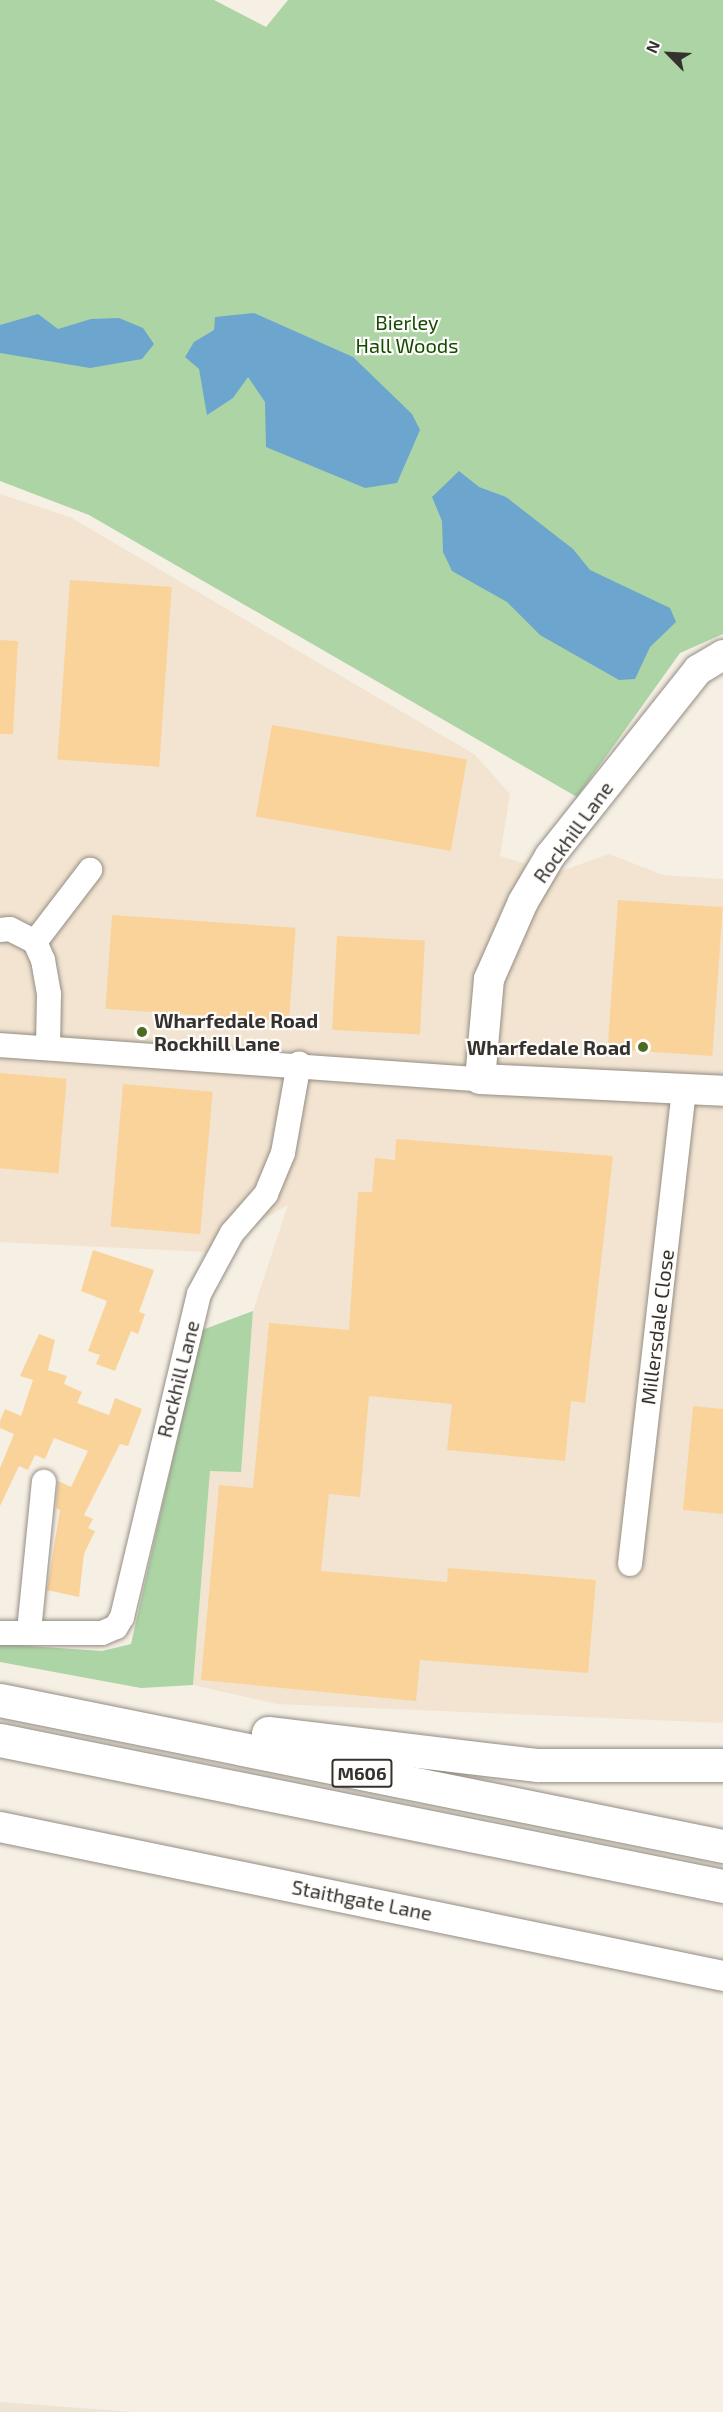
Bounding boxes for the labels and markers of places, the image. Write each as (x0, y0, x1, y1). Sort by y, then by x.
place label: Wharfedale Road Rockhill Lane (154, 1008, 318, 1055)
marker: Wharfedale Road Rockhill Lane (135, 1025, 149, 1039)
place label: Wharfedale Road (467, 1035, 631, 1059)
marker: Wharfedale Road (636, 1040, 650, 1054)

